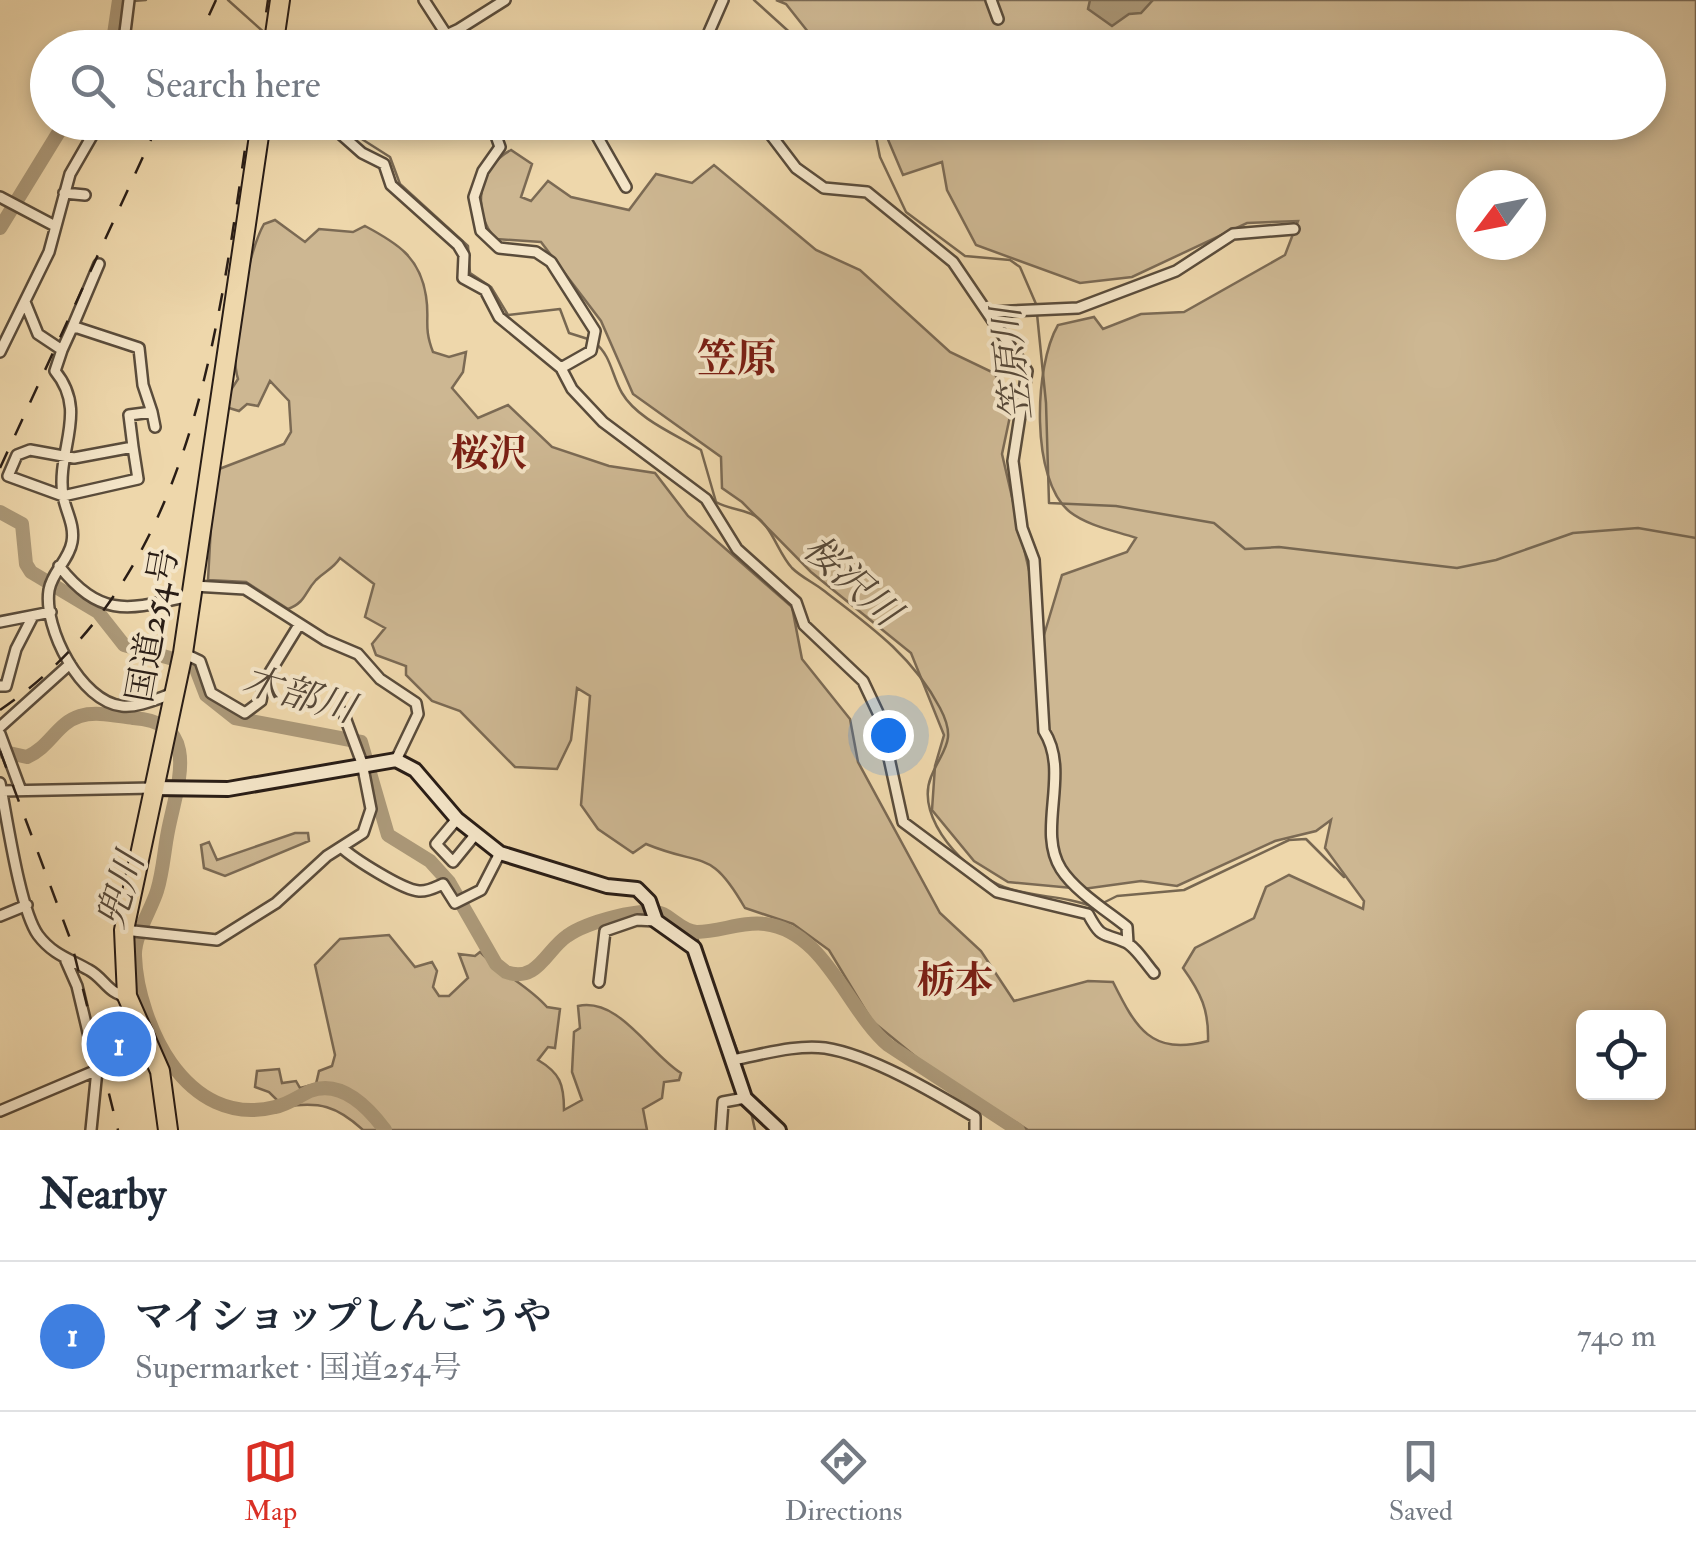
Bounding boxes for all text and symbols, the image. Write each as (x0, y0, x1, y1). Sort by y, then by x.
search box (30, 30, 1666, 140)
icon: search (65, 58, 120, 113)
text: Search here (145, 61, 321, 109)
north arrow (1456, 170, 1546, 260)
water label: 笠原川 (982, 301, 1042, 423)
district label: 笠原 (697, 334, 777, 385)
district label: 桜沢 (451, 430, 527, 478)
water label: 桜沢川 (793, 525, 913, 639)
street label: 国道254号 (118, 545, 188, 706)
water label: 木部川 (237, 656, 364, 735)
your location (863, 710, 914, 761)
water label: 兜川 (87, 843, 156, 934)
district label: 栃本 (917, 957, 993, 1005)
pin: 1 (86, 1006, 152, 1082)
map controls (1576, 1010, 1666, 1100)
button: locate (1576, 1010, 1666, 1100)
text: Nearby (40, 1169, 166, 1221)
text: マイショップしんごうや (135, 1293, 551, 1341)
text: 1 (67, 1316, 78, 1356)
text: 740 m (1577, 1316, 1656, 1356)
text: Supermarket · 国道254号 (135, 1348, 461, 1388)
tab: Map (243, 1434, 298, 1529)
tab: Directions (785, 1434, 902, 1529)
tab: Saved (1389, 1434, 1453, 1529)

